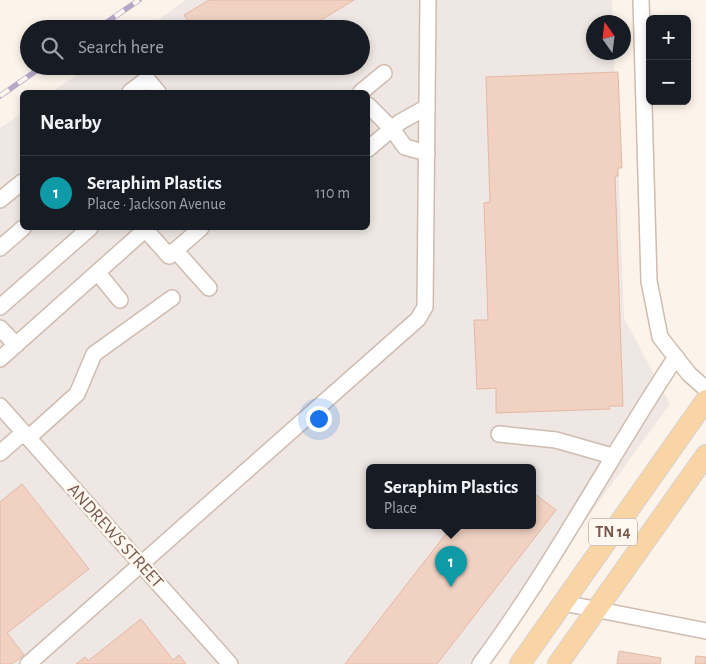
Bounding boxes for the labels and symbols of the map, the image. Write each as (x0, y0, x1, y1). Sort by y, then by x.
north arrow (586, 15, 631, 60)
your location (306, 406, 332, 432)
street label: ANDREWS STREET (64, 480, 166, 592)
road number: TN 14 (589, 518, 637, 546)
pin: 1 (435, 546, 467, 587)

